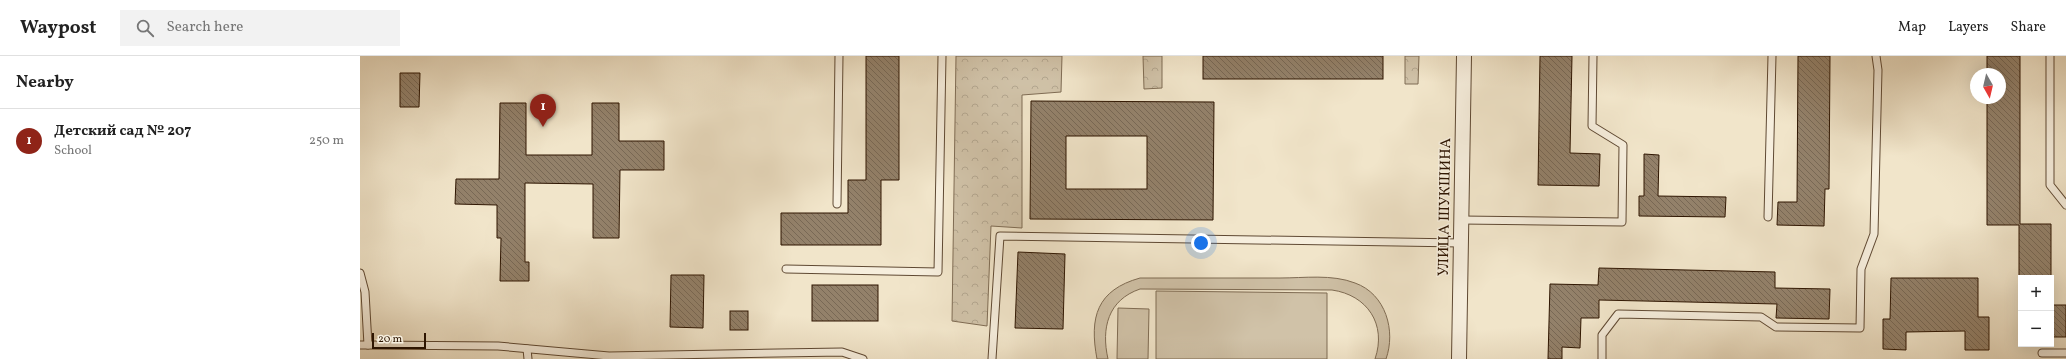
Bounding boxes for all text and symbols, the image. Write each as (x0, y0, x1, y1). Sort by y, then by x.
search box (120, 10, 400, 46)
text: Waypost (20, 15, 96, 41)
icon: search (134, 17, 156, 39)
text: Search here (166, 17, 243, 38)
text: Map (1898, 18, 1926, 37)
text: Layers (1948, 18, 1988, 37)
text: Share (2010, 18, 2046, 37)
north arrow (1970, 68, 2006, 104)
text: Nearby (16, 71, 74, 94)
pin: 1 (530, 94, 556, 127)
text: Детский сад № 207 (54, 121, 192, 142)
text: 1 (26, 132, 32, 150)
text: 250 m (309, 132, 344, 150)
street label: УЛИЦА ШУКШИНА (1434, 137, 1457, 276)
text: School (54, 142, 92, 160)
your location (1191, 233, 1211, 253)
map controls (2018, 275, 2054, 347)
button: + (2018, 275, 2054, 311)
button: − (2018, 311, 2054, 347)
scale bar (372, 331, 426, 350)
text: 20 m (378, 332, 402, 347)

